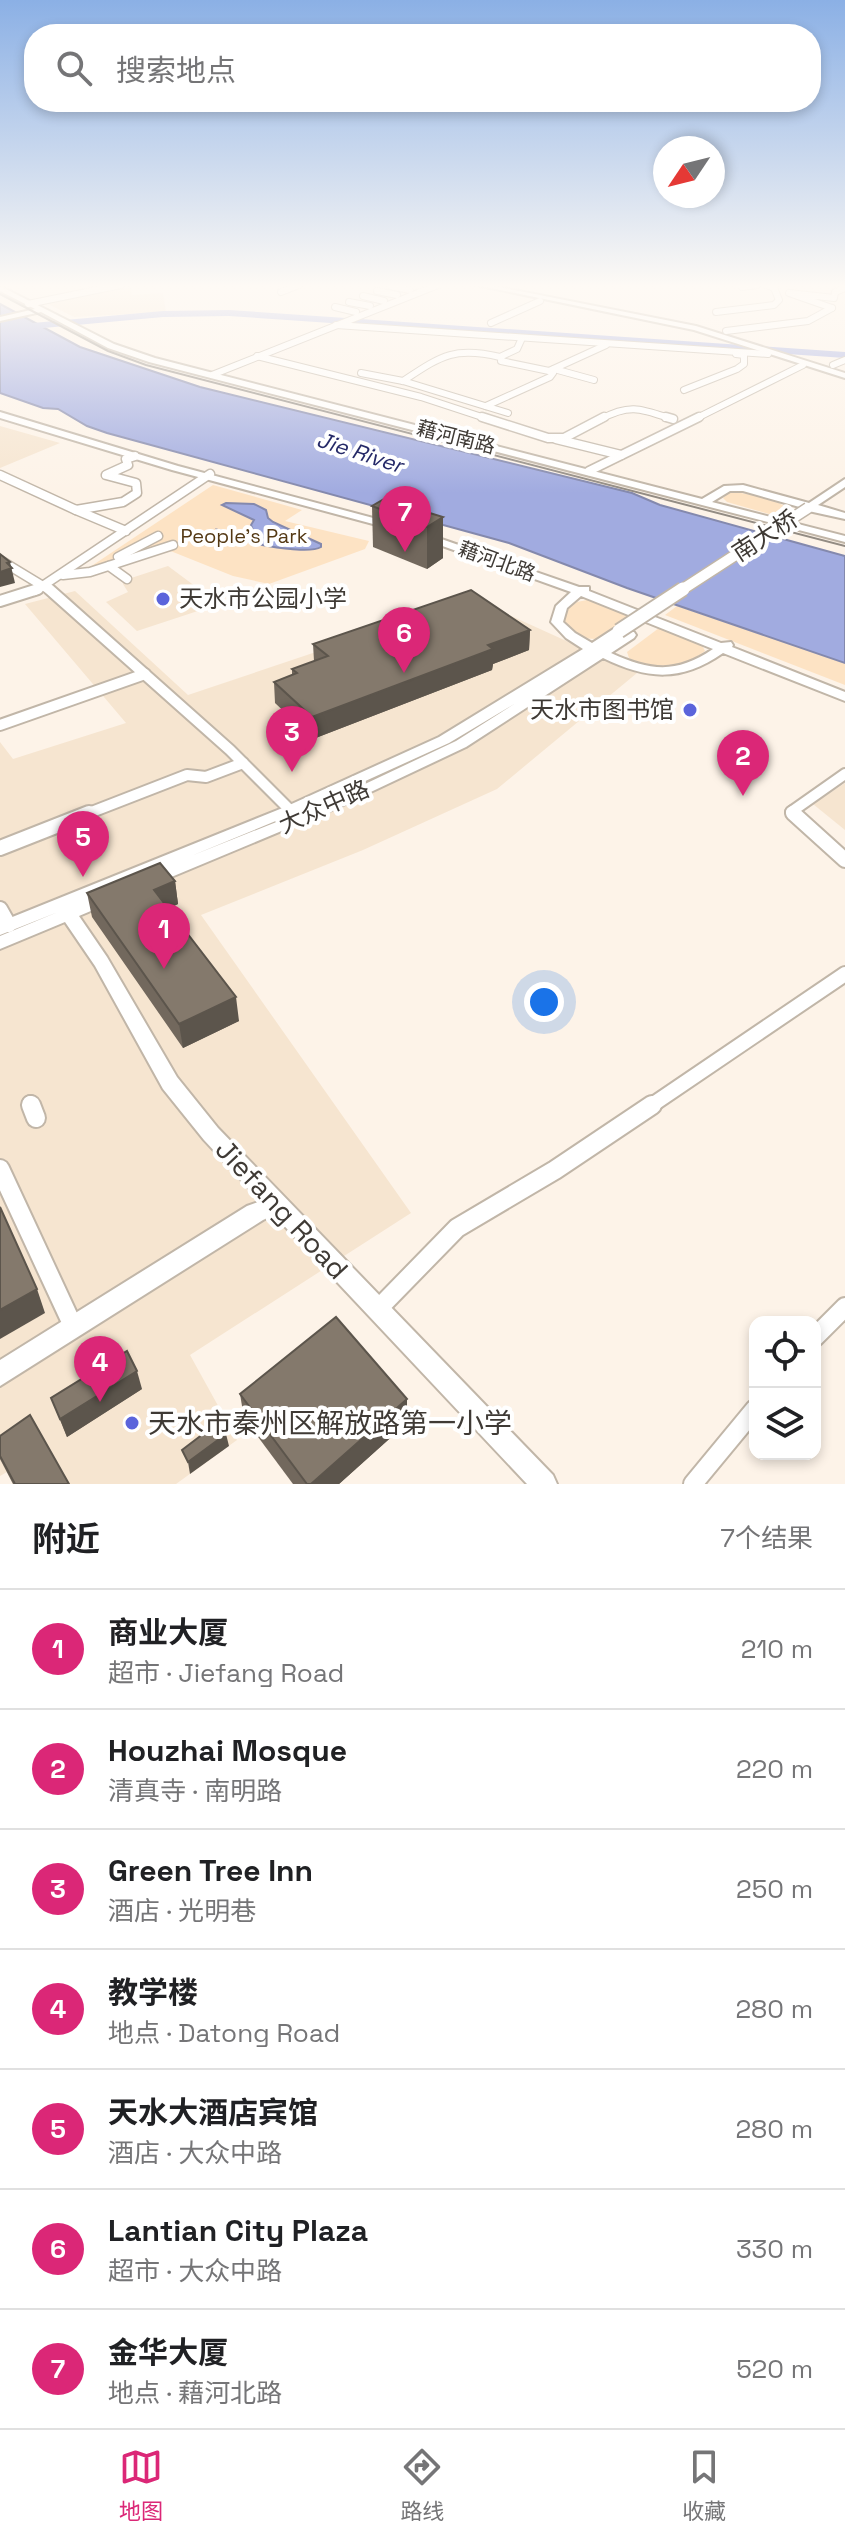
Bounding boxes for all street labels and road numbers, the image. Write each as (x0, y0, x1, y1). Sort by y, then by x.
street label: 藉河南路 (414, 415, 498, 459)
street label: 南大桥 (726, 503, 803, 568)
street label: 藉河北路 (455, 535, 539, 587)
street label: 大众中路 (274, 773, 374, 840)
street label: Jiefang Road (208, 1131, 356, 1287)

